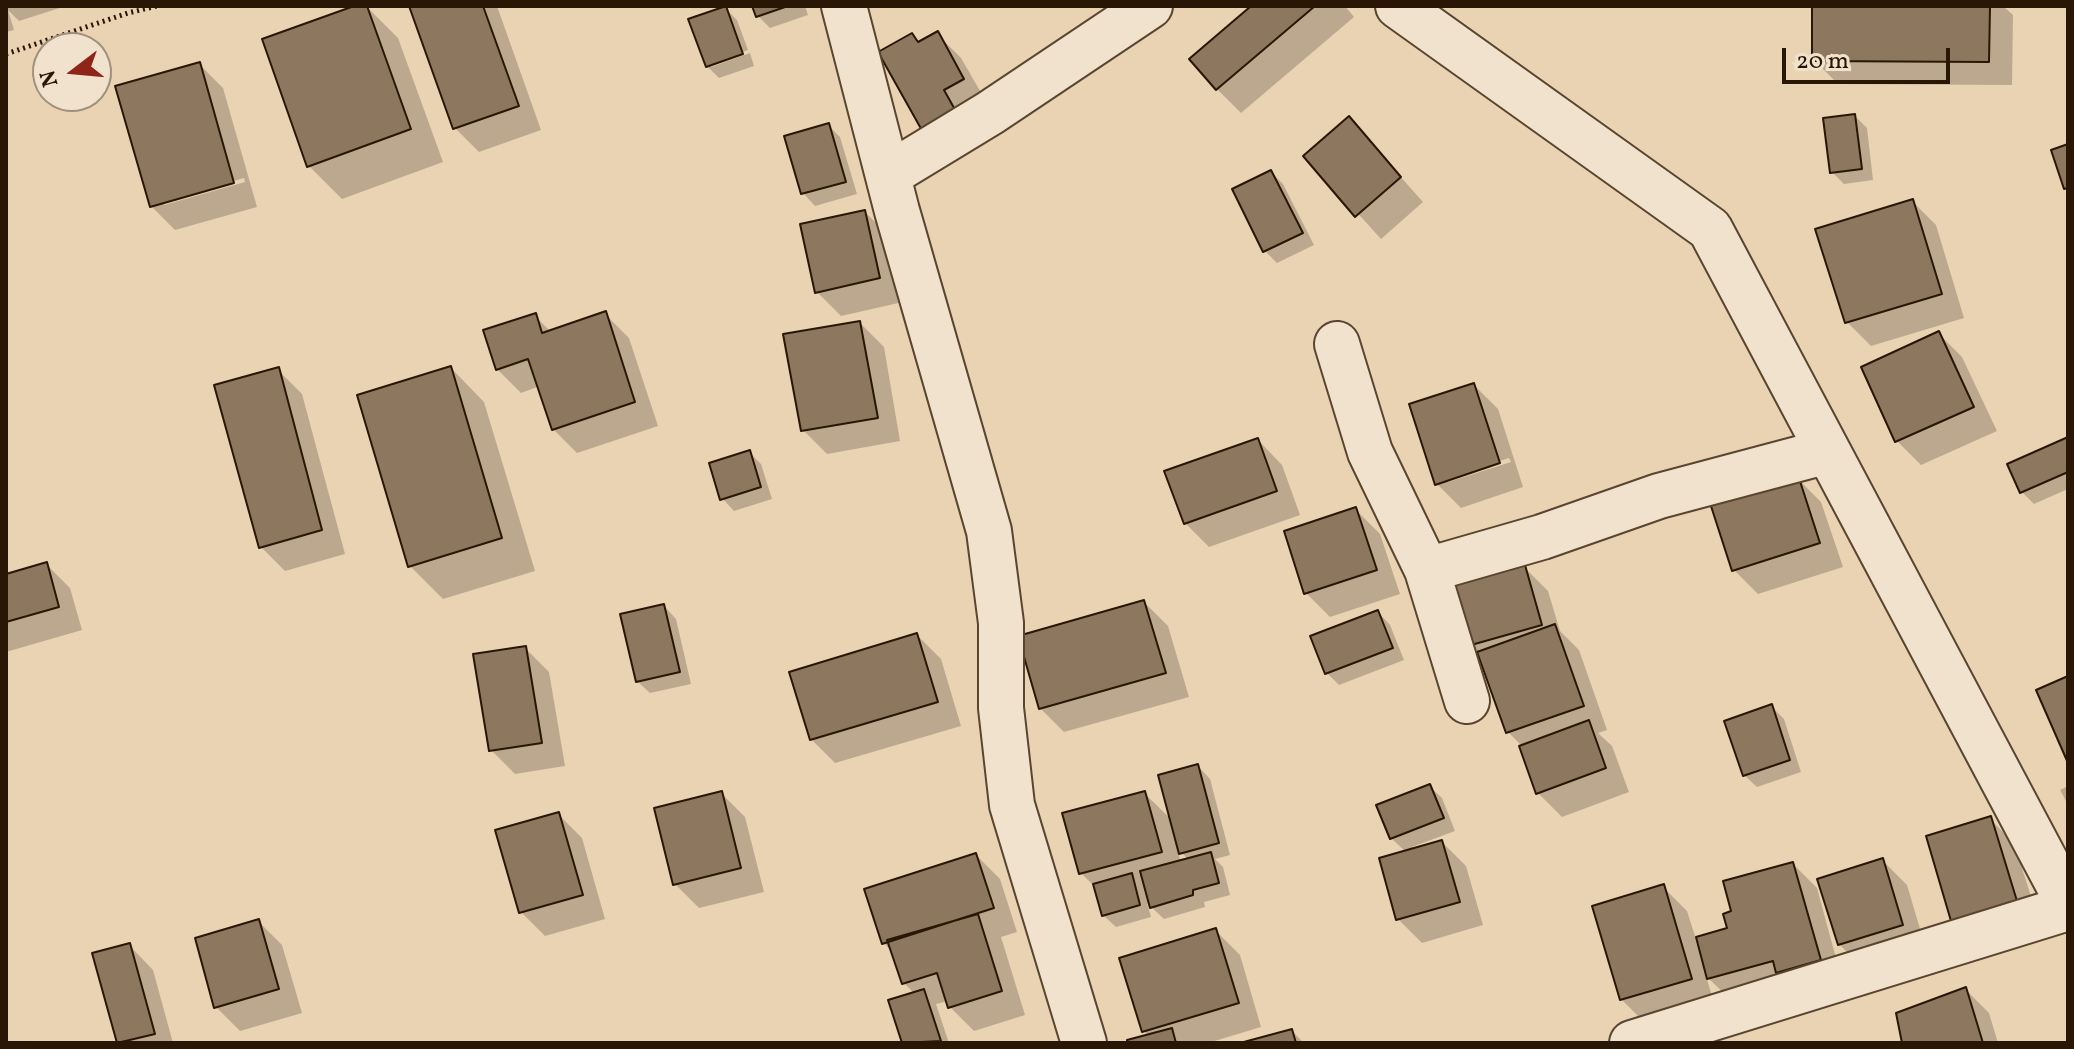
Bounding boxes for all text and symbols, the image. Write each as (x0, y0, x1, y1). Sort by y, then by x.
north arrow (32, 32, 112, 112)
scale bar (1786, 32, 1954, 82)
text: 20 m (1796, 45, 1849, 79)
text: N (33, 66, 67, 90)

